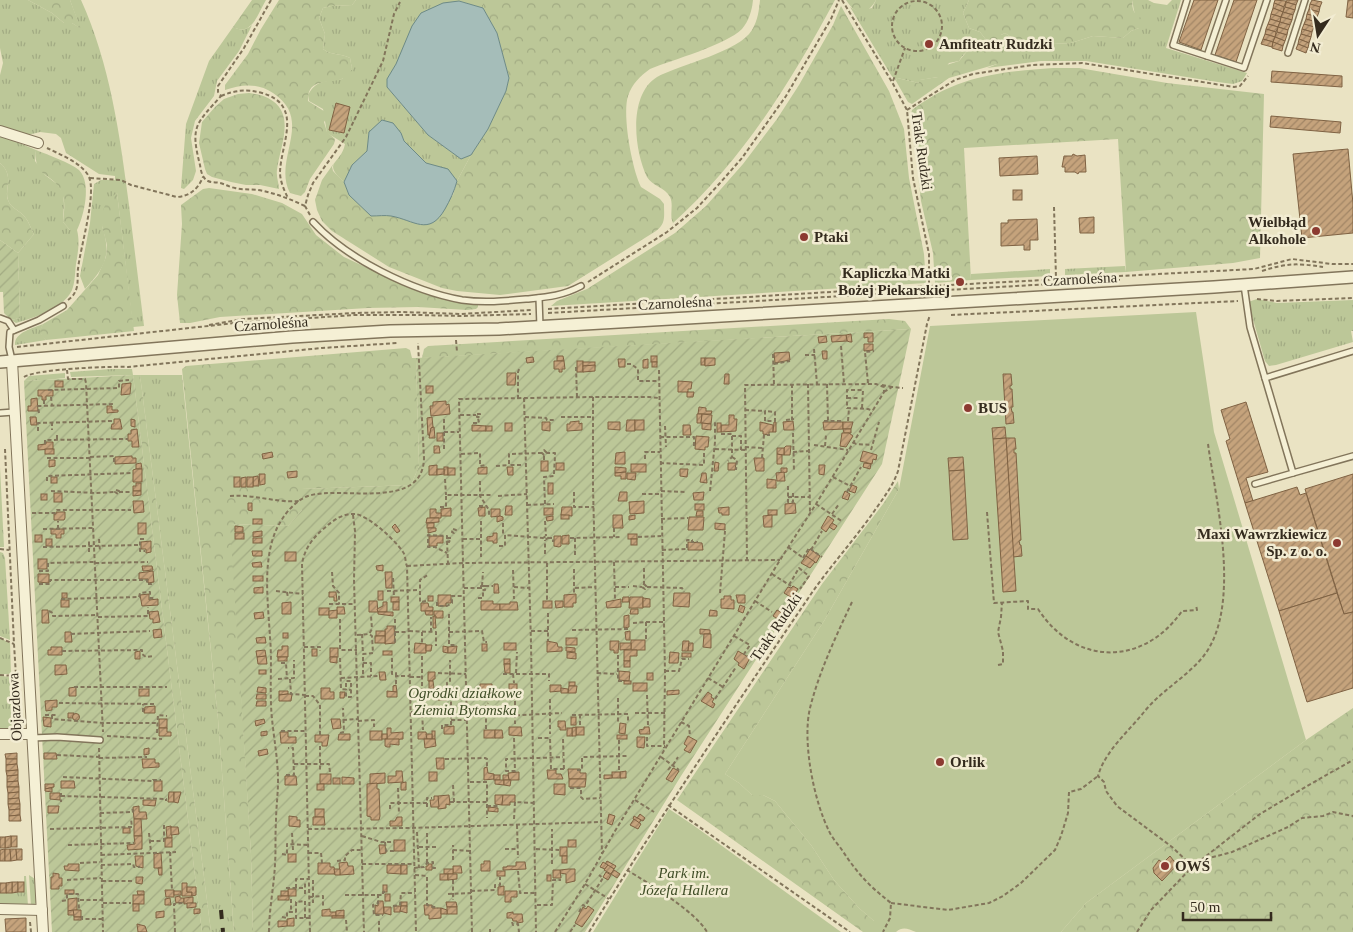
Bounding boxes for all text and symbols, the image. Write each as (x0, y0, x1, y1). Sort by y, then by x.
north arrow (1293, 10, 1343, 60)
place label: Amfiteatr Rudzki (939, 36, 1052, 52)
marker: Amfiteatr Rudzki (923, 38, 935, 50)
text: N (1309, 39, 1322, 56)
street label: Trakt Rudzki (909, 111, 935, 191)
place label: Wielbłąd Alkohole (1248, 214, 1307, 247)
marker: Wielbłąd Alkohole (1310, 225, 1322, 237)
place label: Ptaki (814, 229, 848, 245)
marker: Ptaki (798, 231, 810, 243)
place label: Kapliczka Matki Bożej Piekarskiej (838, 265, 950, 298)
street label: Czarnoleśna (1043, 269, 1118, 289)
marker: Kapliczka Matki Bożej Piekarskiej (954, 276, 966, 288)
street label: Czarnoleśna (638, 293, 713, 313)
street label: Czarnoleśna (233, 313, 309, 335)
place label: BUS (978, 400, 1007, 416)
marker: BUS (962, 402, 974, 414)
place label: Maxi Wawrzkiewicz Sp. z o. o. (1197, 526, 1327, 559)
marker: Maxi Wawrzkiewicz Sp. z o. o. (1331, 537, 1343, 549)
street label: Trakt Rudzki (747, 590, 805, 664)
street label: Objazdowa (5, 672, 25, 742)
park label: Ogródki działkowe Ziemia Bytomska (408, 685, 522, 718)
place label: Orlik (950, 754, 986, 770)
marker: Orlik (934, 756, 946, 768)
place label: OWŚ (1175, 858, 1210, 874)
marker: OWŚ (1159, 860, 1171, 872)
park label: Park im. Józefa Hallera (640, 865, 728, 898)
scale bar (1183, 890, 1270, 922)
text: 50 m (1190, 899, 1221, 915)

